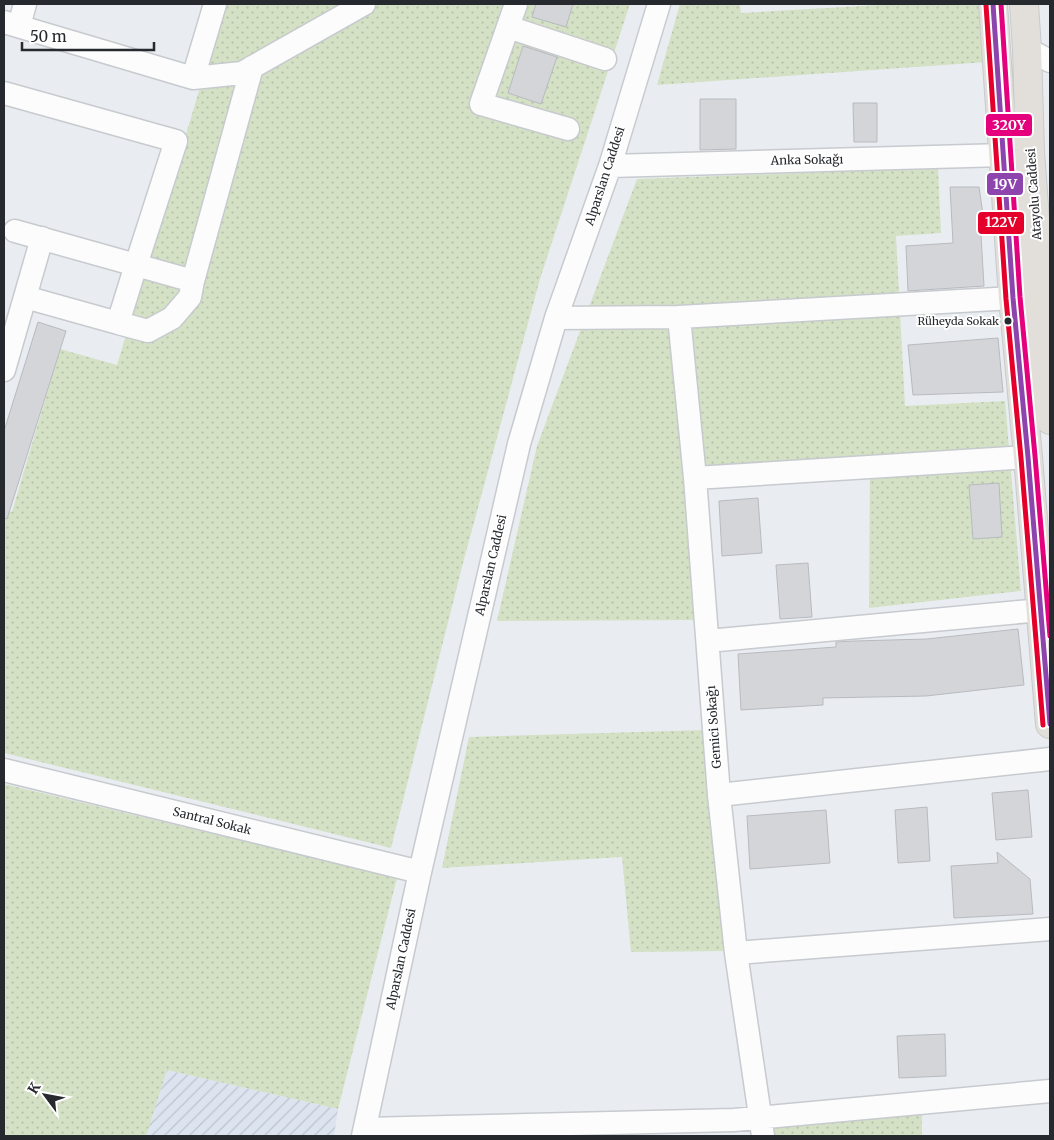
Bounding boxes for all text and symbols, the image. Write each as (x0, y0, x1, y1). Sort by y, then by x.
scale bar (22, 20, 155, 52)
text: 50 m (30, 27, 67, 46)
line badge: 320Y (985, 113, 1033, 137)
text: 320Y (992, 116, 1027, 134)
street label: Alparslan Caddesi (581, 124, 628, 228)
street label: Atayolu Caddesi (1023, 147, 1044, 241)
street label: Anka Sokağı (769, 151, 844, 168)
line badge: 19V (986, 172, 1024, 196)
text: 19V (993, 175, 1017, 193)
line badge: 122V (977, 211, 1025, 235)
text: 122V (985, 213, 1018, 231)
place label: Rüheyda Sokak (917, 314, 999, 328)
marker: Rüheyda Sokak (1003, 316, 1013, 326)
street label: Alparslan Caddesi (471, 513, 509, 618)
street label: Gemici Sokağı (703, 685, 724, 769)
street label: Santral Sokak (171, 804, 253, 838)
street label: Alparslan Caddesi (382, 907, 419, 1012)
north arrow (20, 1070, 70, 1120)
text: K (24, 1078, 45, 1097)

